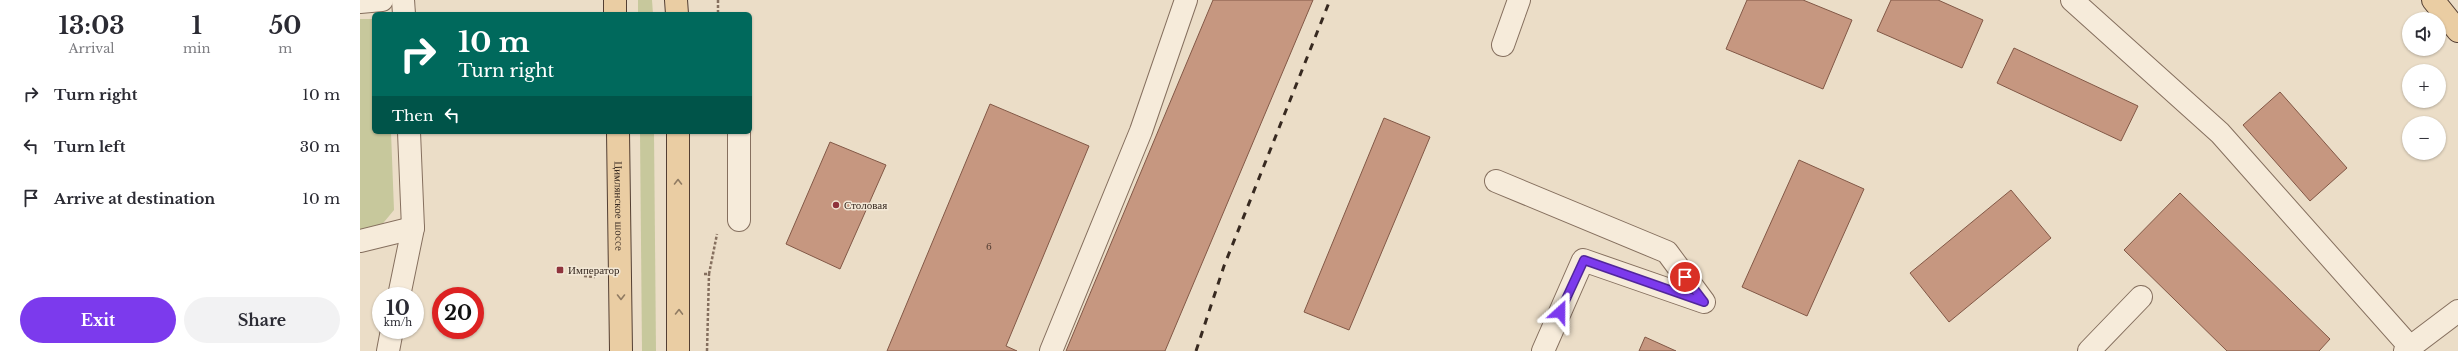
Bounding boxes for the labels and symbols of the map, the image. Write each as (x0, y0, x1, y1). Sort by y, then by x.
street label: Цимлянское шоссе (611, 161, 627, 251)
one-way arrow (674, 179, 683, 185)
place label: Столовая (844, 198, 887, 212)
marker: Столовая (831, 200, 841, 210)
house number: 6 (986, 241, 992, 252)
pin (1668, 260, 1702, 294)
place label: Император (568, 263, 620, 277)
marker: Император (555, 265, 565, 275)
speed limit sign: 20 (432, 287, 484, 339)
position arrow (1539, 291, 1581, 333)
one-way arrow (617, 294, 625, 300)
one-way arrow (674, 309, 683, 315)

